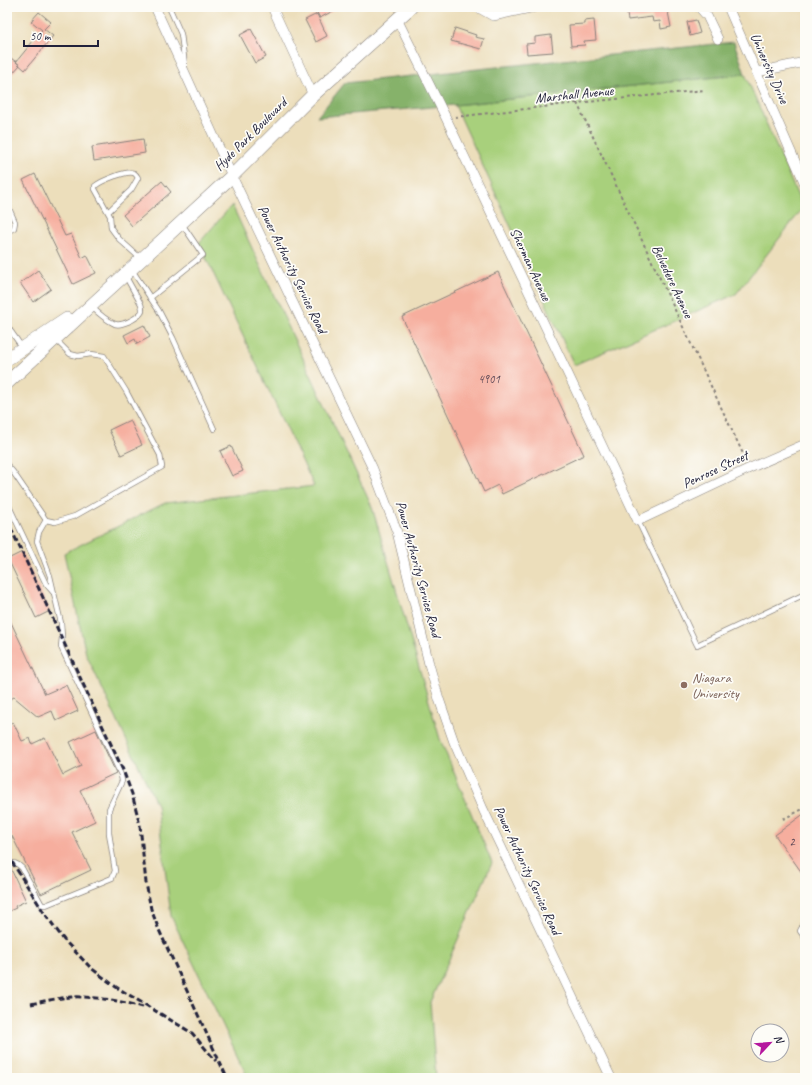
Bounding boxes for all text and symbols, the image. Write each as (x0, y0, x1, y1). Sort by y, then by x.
scale bar (24, 22, 98, 48)
text: 50 m (30, 28, 52, 44)
street label: University Drive (746, 30, 793, 107)
street label: Marshall Avenue (534, 82, 615, 107)
street label: Hyde Park Boulevard (210, 93, 292, 174)
street label: Power Authority Service Road (254, 202, 332, 338)
street label: Sherman Avenue (506, 225, 555, 305)
street label: Belvedere Avenue (648, 242, 698, 322)
house number: 4901 (478, 371, 500, 387)
street label: Penrose Street (680, 446, 753, 492)
street label: Power Authority Service Road (392, 499, 446, 642)
place label: Niagara University (692, 669, 740, 702)
marker: Niagara University (679, 680, 689, 690)
street label: Power Authority Service Road (490, 803, 566, 940)
house number: 2 (789, 834, 796, 850)
north arrow (750, 1023, 790, 1063)
text: N (771, 1032, 788, 1047)

